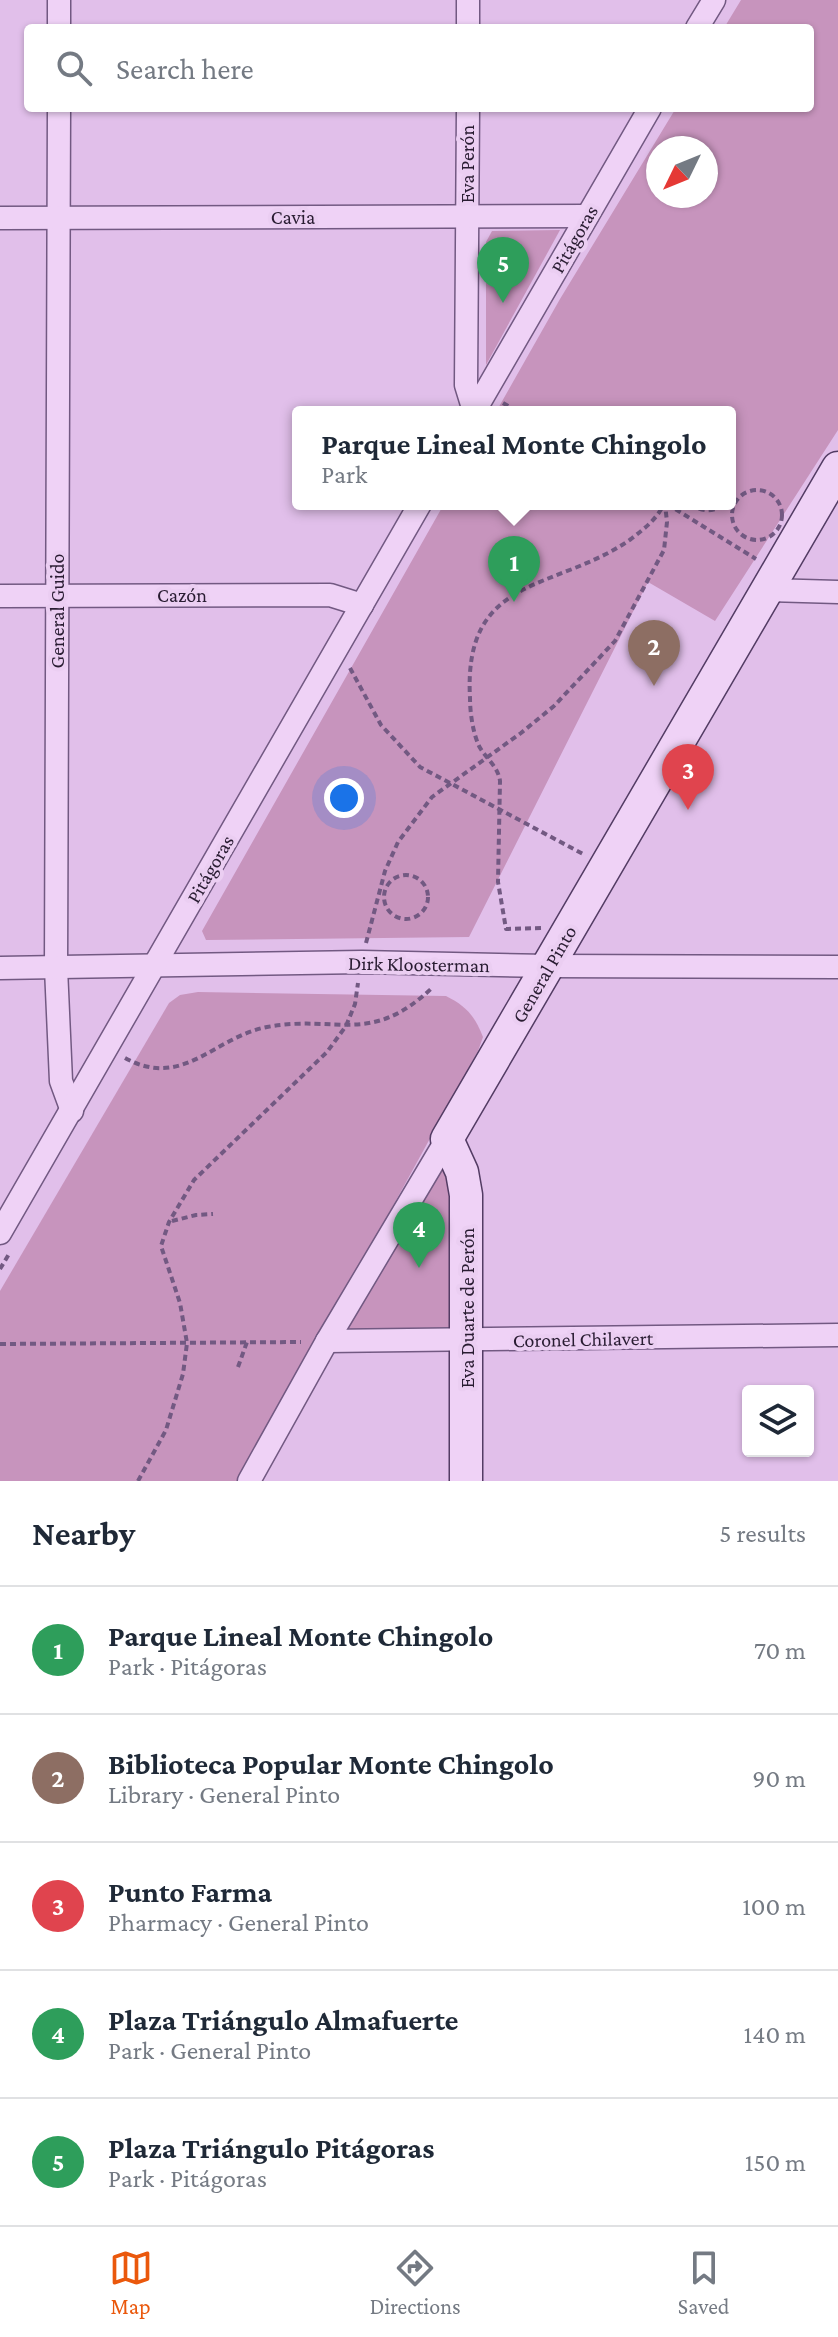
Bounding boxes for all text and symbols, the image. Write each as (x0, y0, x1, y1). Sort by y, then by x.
search box (24, 24, 814, 112)
icon: search (52, 46, 96, 90)
text: Search here (116, 52, 254, 85)
street label: Eva Perón (456, 125, 478, 203)
north arrow (646, 136, 718, 208)
street label: Pitágoras (546, 201, 603, 277)
street label: Cavia (271, 206, 315, 228)
pin: 5 (477, 237, 529, 303)
popup (292, 406, 736, 510)
text: Parque Lineal Monte Chingolo (321, 427, 707, 460)
text: Park (321, 460, 367, 489)
pin: 1 (488, 536, 540, 602)
street label: General Guido (46, 553, 68, 668)
street label: Cazón (157, 584, 207, 606)
pin: 2 (628, 620, 680, 686)
pin: 3 (662, 744, 714, 810)
your location (324, 778, 364, 818)
street label: Pitágoras (182, 831, 239, 907)
street label: General Pinto (507, 922, 581, 1026)
street label: Dirk Kloosterman (348, 952, 490, 976)
pin: 4 (393, 1202, 445, 1268)
street label: Eva Duarte de Perón (456, 1227, 478, 1388)
street label: Coronel Chilavert (513, 1327, 654, 1351)
map controls (742, 1385, 814, 1457)
button: layers (742, 1385, 814, 1457)
text: Nearby (32, 1515, 135, 1552)
text: 5 results (719, 1519, 806, 1548)
text: Parque Lineal Monte Chingolo (108, 1619, 493, 1652)
text: 1 (53, 1636, 63, 1665)
text: 70 m (754, 1636, 806, 1665)
text: Park · Pitágoras (108, 1652, 267, 1681)
text: Biblioteca Popular Monte Chingolo (108, 1747, 554, 1780)
text: 2 (51, 1764, 65, 1793)
text: 90 m (752, 1764, 806, 1793)
text: Library · General Pinto (108, 1780, 340, 1809)
text: Punto Farma (108, 1875, 272, 1908)
text: 3 (52, 1892, 64, 1921)
text: 100 m (742, 1892, 806, 1921)
text: Pharmacy · General Pinto (108, 1908, 369, 1937)
text: Plaza Triángulo Almafuerte (108, 2003, 459, 2036)
text: 4 (51, 2020, 65, 2049)
text: 140 m (744, 2020, 806, 2049)
text: Park · General Pinto (108, 2036, 311, 2065)
text: Plaza Triángulo Pitágoras (108, 2131, 434, 2164)
text: 5 (52, 2148, 64, 2177)
text: 150 m (745, 2148, 806, 2177)
text: Park · Pitágoras (108, 2164, 267, 2193)
tab: Map (109, 2246, 153, 2319)
tab: Directions (370, 2246, 461, 2319)
tab: Saved (678, 2246, 729, 2319)

